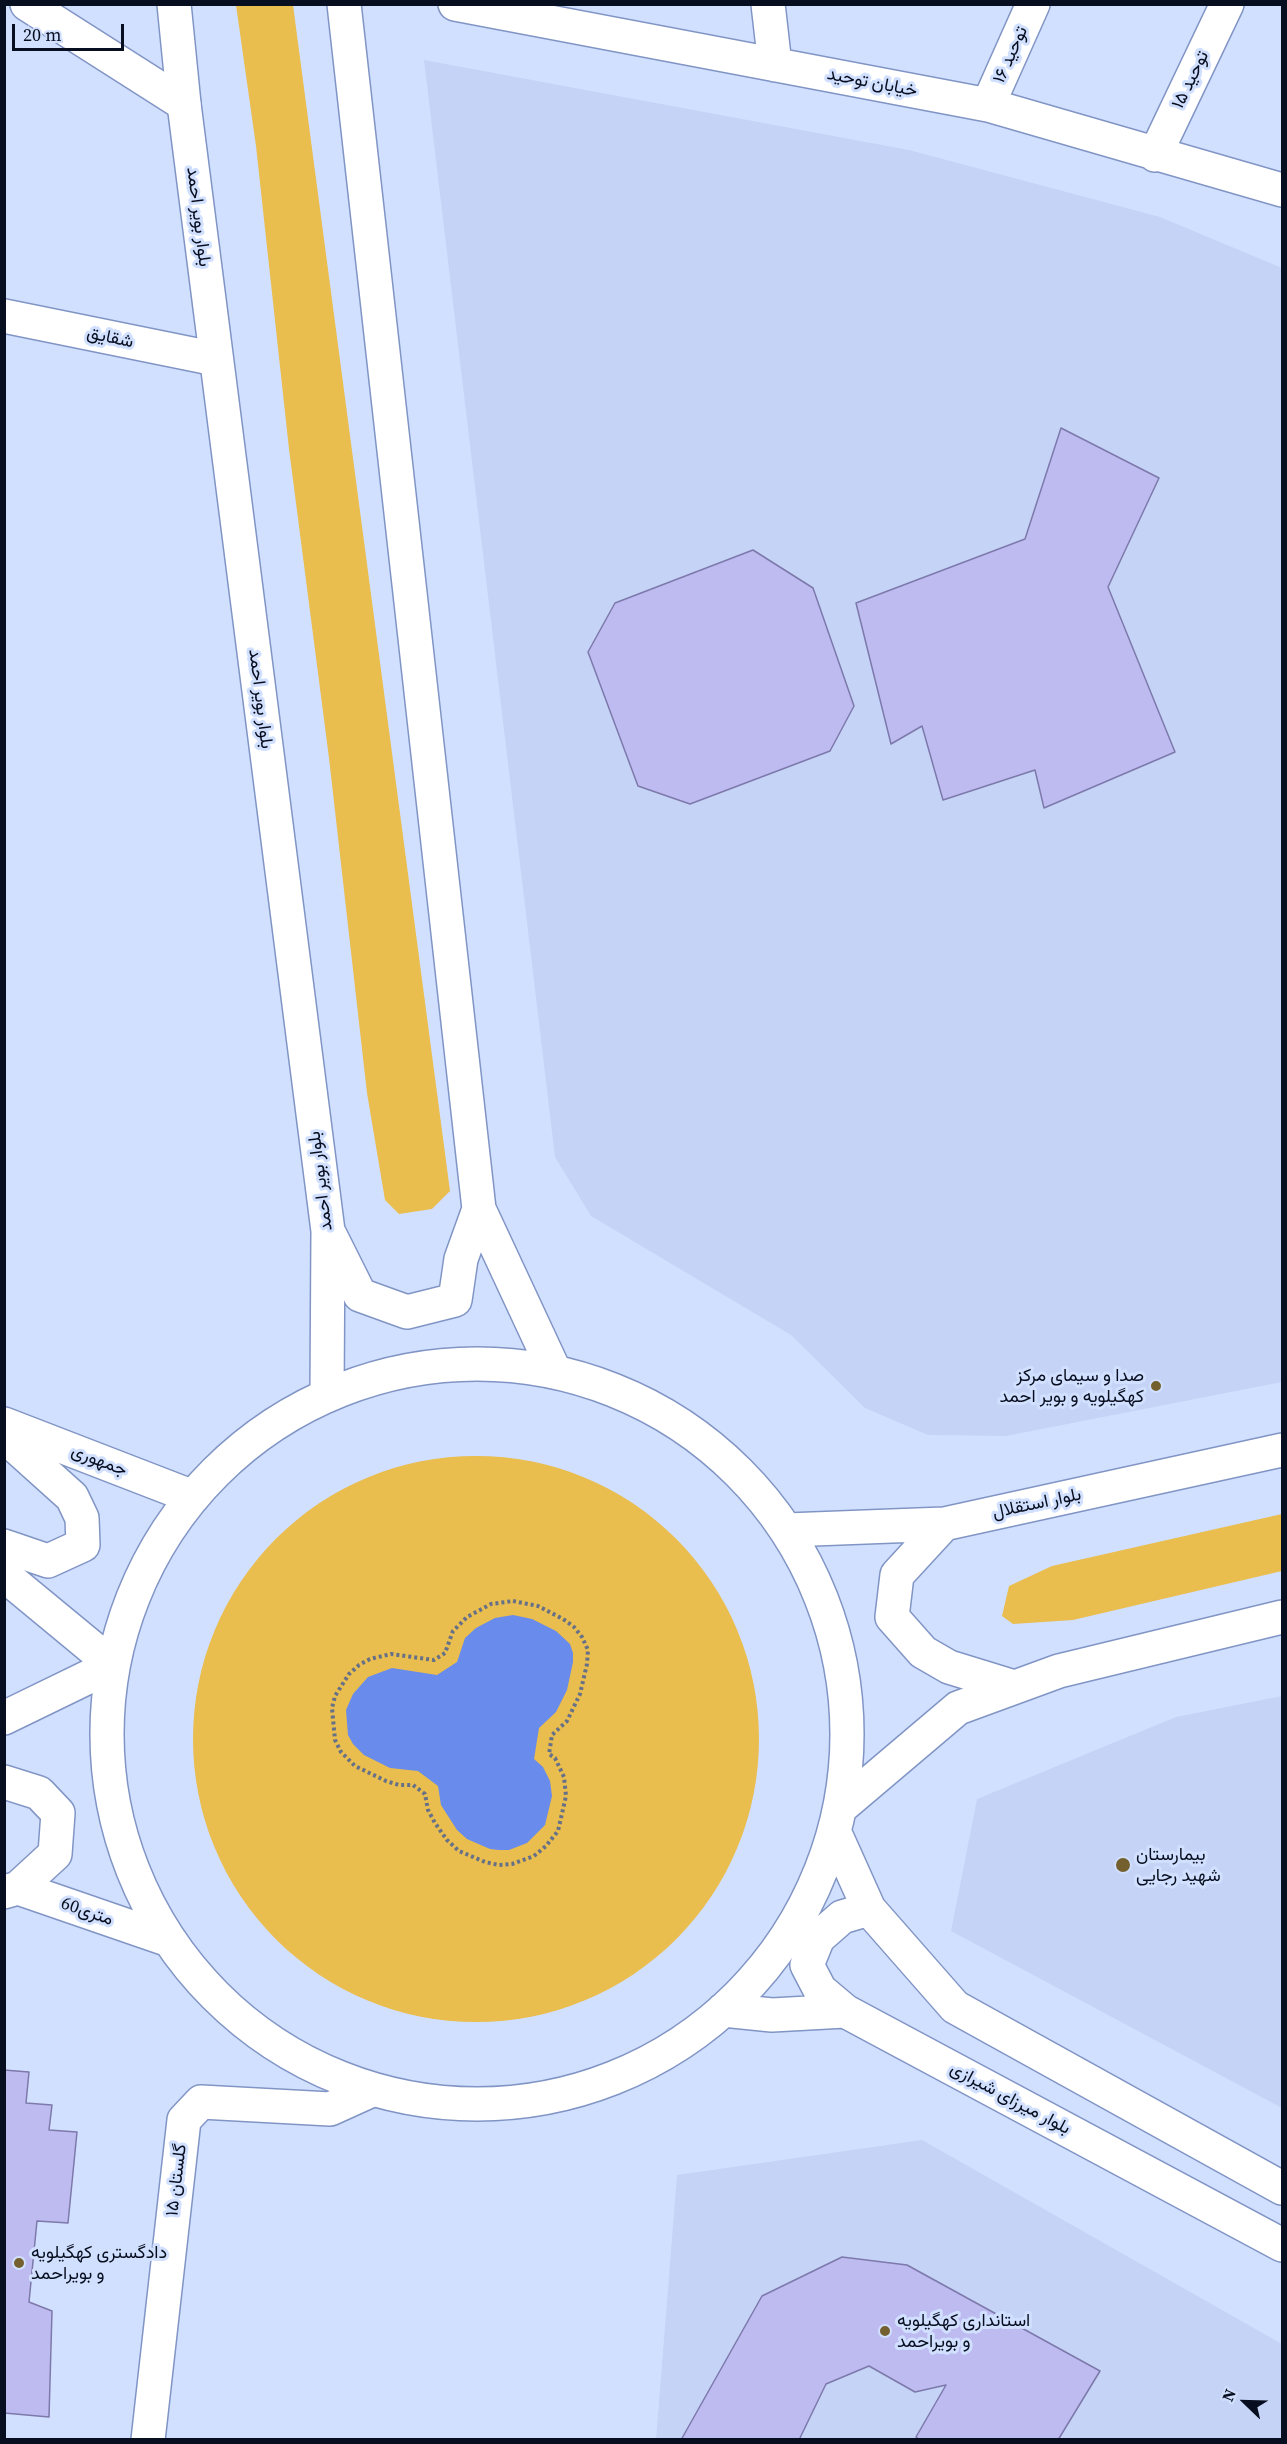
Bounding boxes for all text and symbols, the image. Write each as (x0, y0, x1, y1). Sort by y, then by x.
scale bar (15, 12, 128, 50)
text: 20 m (23, 22, 61, 47)
street label: توحید ۱۶ (989, 23, 1033, 87)
street label: توحید ۱۵ (1168, 48, 1214, 112)
street label: خیابان توحید (825, 64, 919, 102)
street label: بلوار بویر احمد (181, 166, 215, 268)
street label: شقایق (85, 323, 135, 353)
street label: بلوار بویر احمد (243, 648, 277, 750)
street label: بلوار بویر احمد (304, 1130, 338, 1232)
place label: صدا و سیمای مرکز کهگیلویه و بویر احمد (999, 1365, 1144, 1408)
marker: صدا و سیمای مرکز کهگیلویه و بویر احمد (1149, 1379, 1163, 1393)
street label: جمهوری (68, 1440, 130, 1482)
street label: بلوار استقلال (991, 1484, 1083, 1524)
place label: بیمارستان شهید رجایی (1136, 1844, 1221, 1886)
marker: بیمارستان شهید رجایی (1114, 1856, 1132, 1874)
street label: 60متری (58, 1893, 116, 1931)
street label: بلوار میرزای شیرازی (946, 2058, 1074, 2140)
street label: گلستان ۱۵ (162, 2143, 192, 2217)
place label: دادگستری کهگیلویه و بویراحمد (31, 2242, 167, 2284)
marker: دادگستری کهگیلویه و بویراحمد (12, 2256, 26, 2270)
place label: استانداری کهگیلویه و بویراحمد (897, 2310, 1030, 2352)
marker: استانداری کهگیلویه و بویراحمد (878, 2324, 892, 2338)
north arrow (1215, 2372, 1275, 2432)
text: N (1216, 2385, 1241, 2405)

